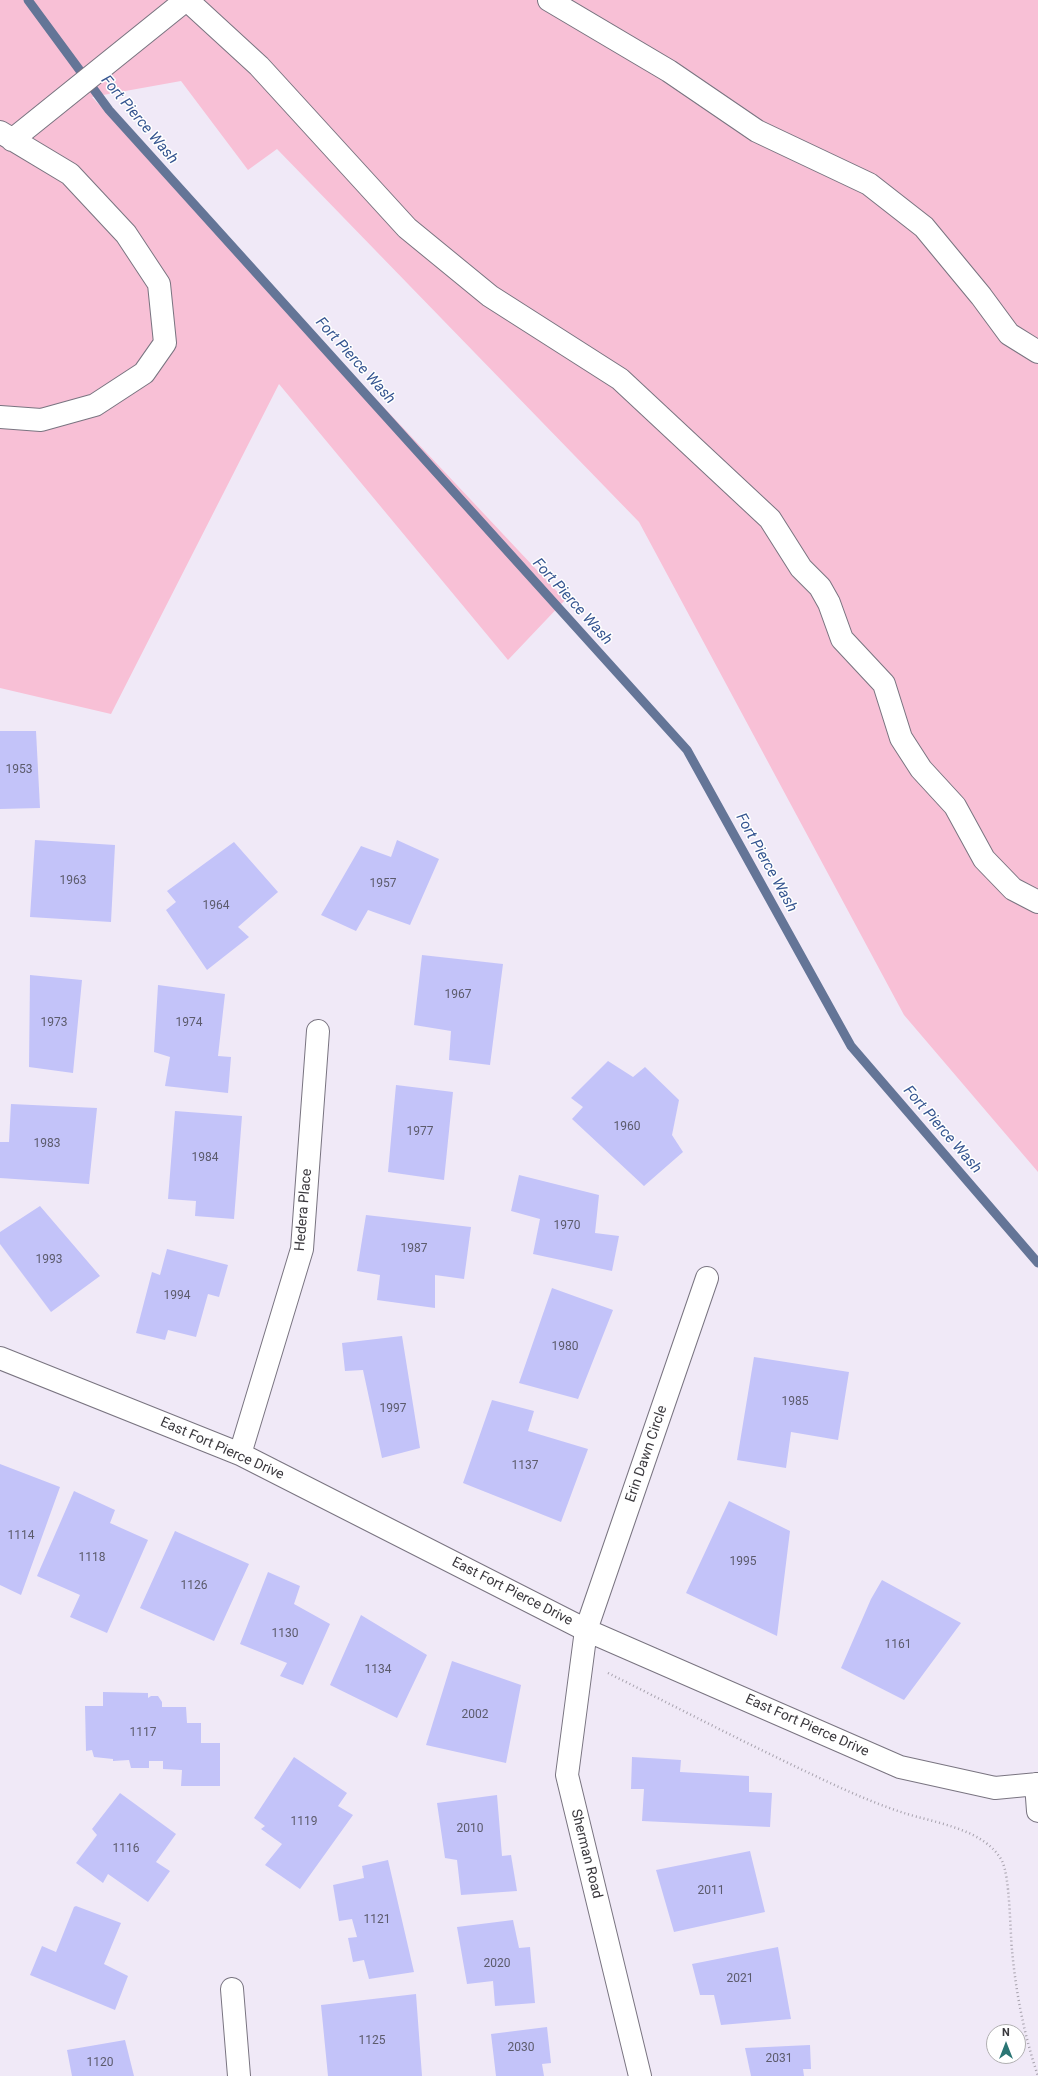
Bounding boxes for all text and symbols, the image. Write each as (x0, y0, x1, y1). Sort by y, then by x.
water label: Fort Pierce Wash (97, 72, 181, 168)
water label: Fort Pierce Wash (311, 314, 399, 408)
water label: Fort Pierce Wash (528, 555, 616, 649)
house number: 1953 (6, 763, 32, 777)
water label: Fort Pierce Wash (731, 810, 801, 916)
house number: 1963 (60, 874, 86, 888)
house number: 1957 (370, 877, 396, 891)
house number: 1964 (203, 899, 229, 913)
house number: 1967 (445, 988, 471, 1002)
house number: 1973 (41, 1016, 67, 1030)
house number: 1974 (176, 1016, 202, 1030)
water label: Fort Pierce Wash (899, 1082, 985, 1178)
house number: 1960 (614, 1120, 640, 1134)
house number: 1977 (407, 1125, 433, 1139)
house number: 1983 (34, 1137, 60, 1151)
house number: 1984 (192, 1151, 218, 1165)
street label: Hedera Place (292, 1168, 316, 1252)
house number: 1970 (554, 1219, 580, 1233)
house number: 1987 (401, 1242, 427, 1256)
house number: 1993 (36, 1253, 62, 1267)
house number: 1994 (164, 1289, 190, 1303)
house number: 1980 (552, 1340, 578, 1354)
house number: 1985 (782, 1395, 808, 1409)
house number: 1997 (380, 1402, 406, 1416)
street label: Erin Dawn Circle (623, 1403, 671, 1505)
street label: East Fort Pierce Drive (158, 1414, 286, 1484)
house number: 1137 (512, 1459, 538, 1473)
house number: 1114 (8, 1529, 34, 1543)
house number: 1118 (79, 1551, 105, 1565)
street label: East Fort Pierce Drive (449, 1554, 575, 1630)
house number: 1995 (730, 1555, 756, 1569)
house number: 1126 (181, 1579, 207, 1593)
house number: 1130 (272, 1627, 298, 1641)
house number: 1161 (885, 1638, 911, 1652)
house number: 1134 (365, 1663, 391, 1677)
street label: East Fort Pierce Drive (743, 1691, 871, 1761)
house number: 2002 (462, 1708, 488, 1722)
house number: 1117 (130, 1726, 156, 1740)
street label: Sherman Road (567, 1808, 605, 1900)
house number: 1119 (291, 1815, 317, 1829)
house number: 2010 (457, 1822, 483, 1836)
house number: 1116 (113, 1842, 139, 1856)
house number: 2011 (698, 1884, 724, 1898)
house number: 1121 (364, 1913, 390, 1927)
house number: 2020 (484, 1957, 510, 1971)
house number: 2021 (727, 1972, 753, 1986)
north arrow (986, 2024, 1026, 2064)
text: N (1002, 2026, 1010, 2039)
house number: 1125 (359, 2034, 385, 2048)
house number: 2030 (508, 2041, 534, 2055)
house number: 2031 (766, 2052, 792, 2066)
house number: 1120 (87, 2056, 113, 2070)

